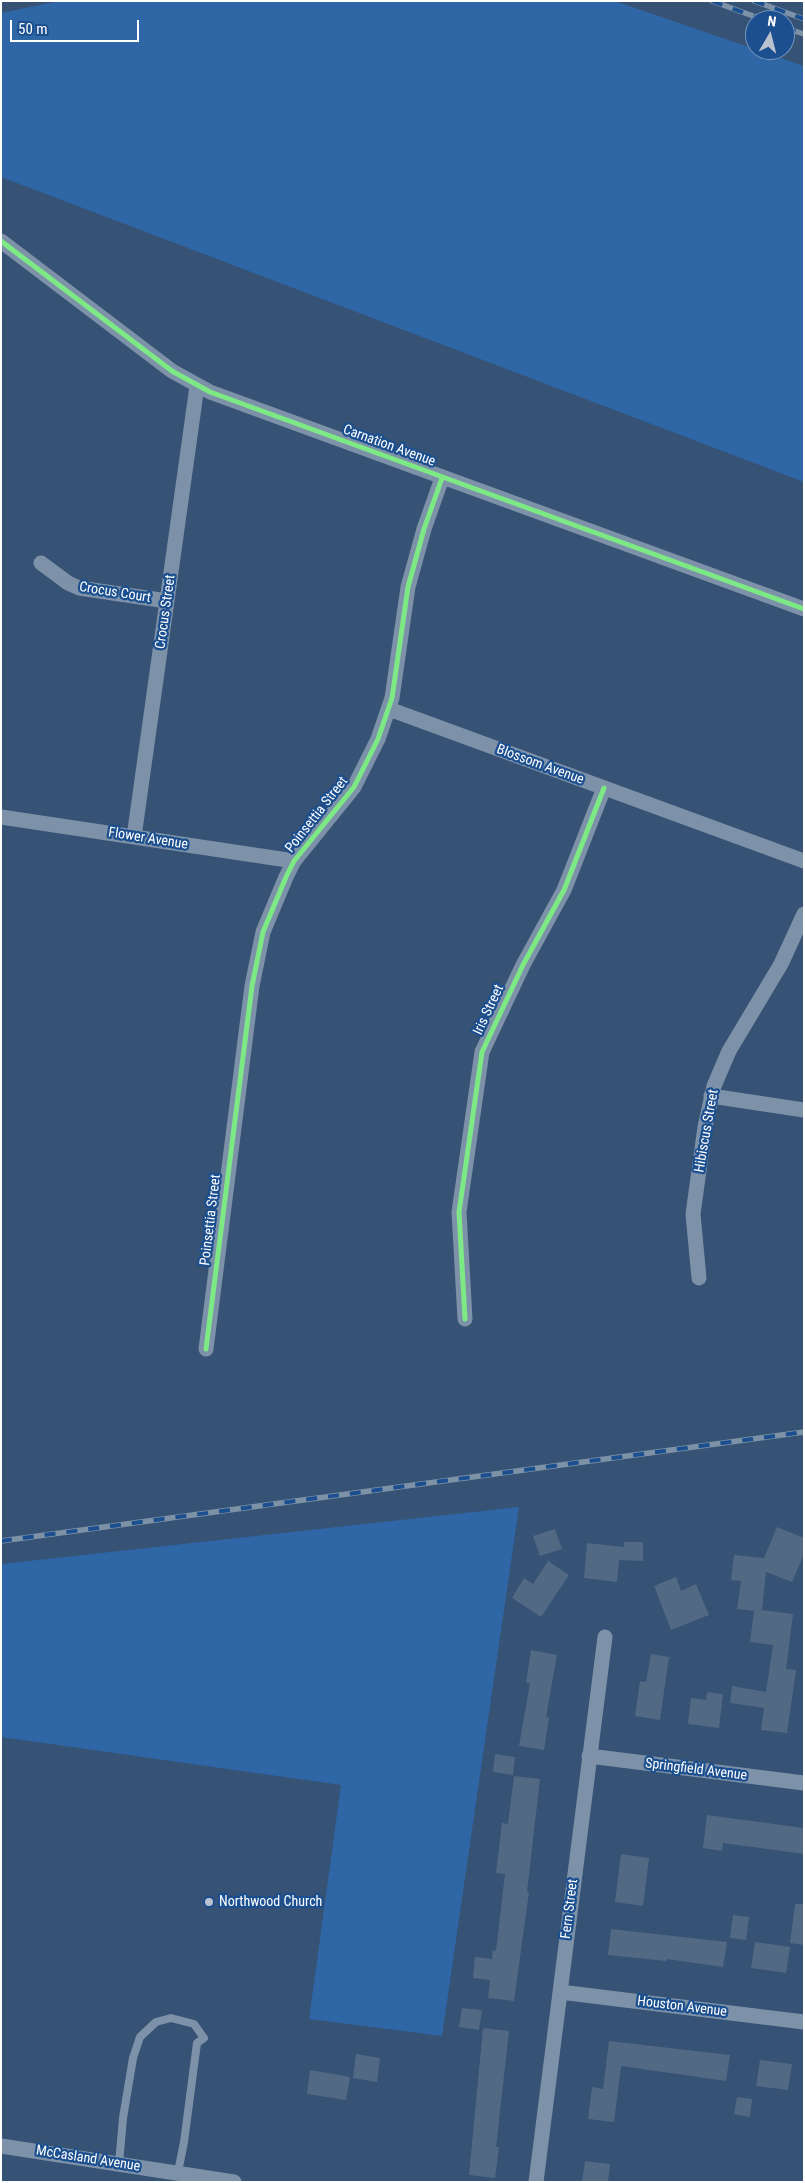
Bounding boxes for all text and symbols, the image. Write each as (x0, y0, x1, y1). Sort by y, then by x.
scale bar (12, 10, 141, 42)
north arrow (745, 10, 795, 60)
text: N (767, 13, 777, 30)
text: 50 m (18, 20, 48, 38)
street label: Carnation Avenue (341, 422, 437, 470)
street label: Crocus Street (152, 574, 180, 650)
street label: Crocus Court (78, 579, 152, 607)
street label: Blossom Avenue (494, 741, 586, 789)
street label: Poinsettia Street (282, 774, 352, 856)
street label: Flower Avenue (107, 824, 189, 854)
street label: Iris Street (470, 982, 508, 1038)
street label: Hibiscus Street (691, 1088, 723, 1174)
street label: Poinsettia Street (197, 1173, 225, 1267)
street label: Springfield Avenue (644, 1755, 748, 1785)
street label: Fern Street (558, 1878, 582, 1940)
place label: Northwood Church (219, 1894, 322, 1910)
marker: Northwood Church (203, 1896, 215, 1908)
street label: Houston Avenue (636, 1993, 728, 2021)
street label: McCasland Avenue (35, 2142, 141, 2176)

